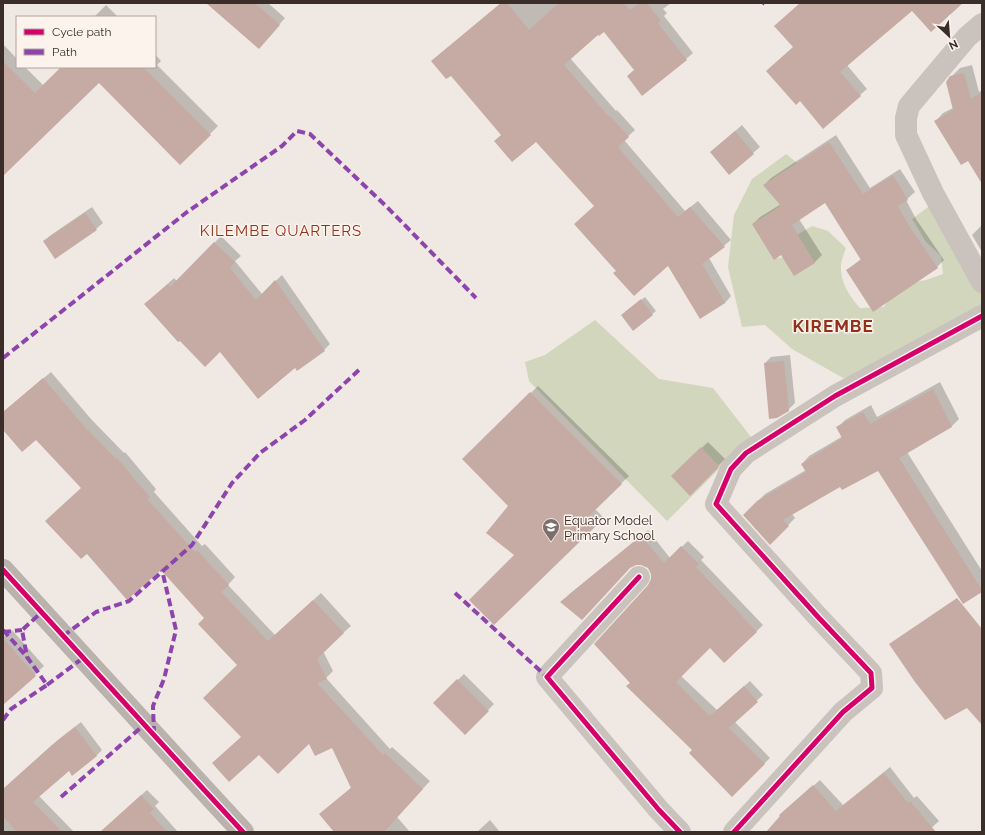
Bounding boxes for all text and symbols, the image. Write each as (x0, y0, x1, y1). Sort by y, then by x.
legend (16, 16, 156, 68)
north arrow (929, 16, 969, 56)
text: Cycle path (52, 25, 111, 39)
text: N (947, 37, 960, 52)
text: Path (52, 45, 77, 59)
district label: KILEMBE QUARTERS (200, 222, 362, 240)
district label: KIREMBE (792, 316, 874, 336)
place label: Equator Model Primary School (564, 513, 655, 543)
school or university icon: Equator Model Primary School (541, 517, 561, 542)

